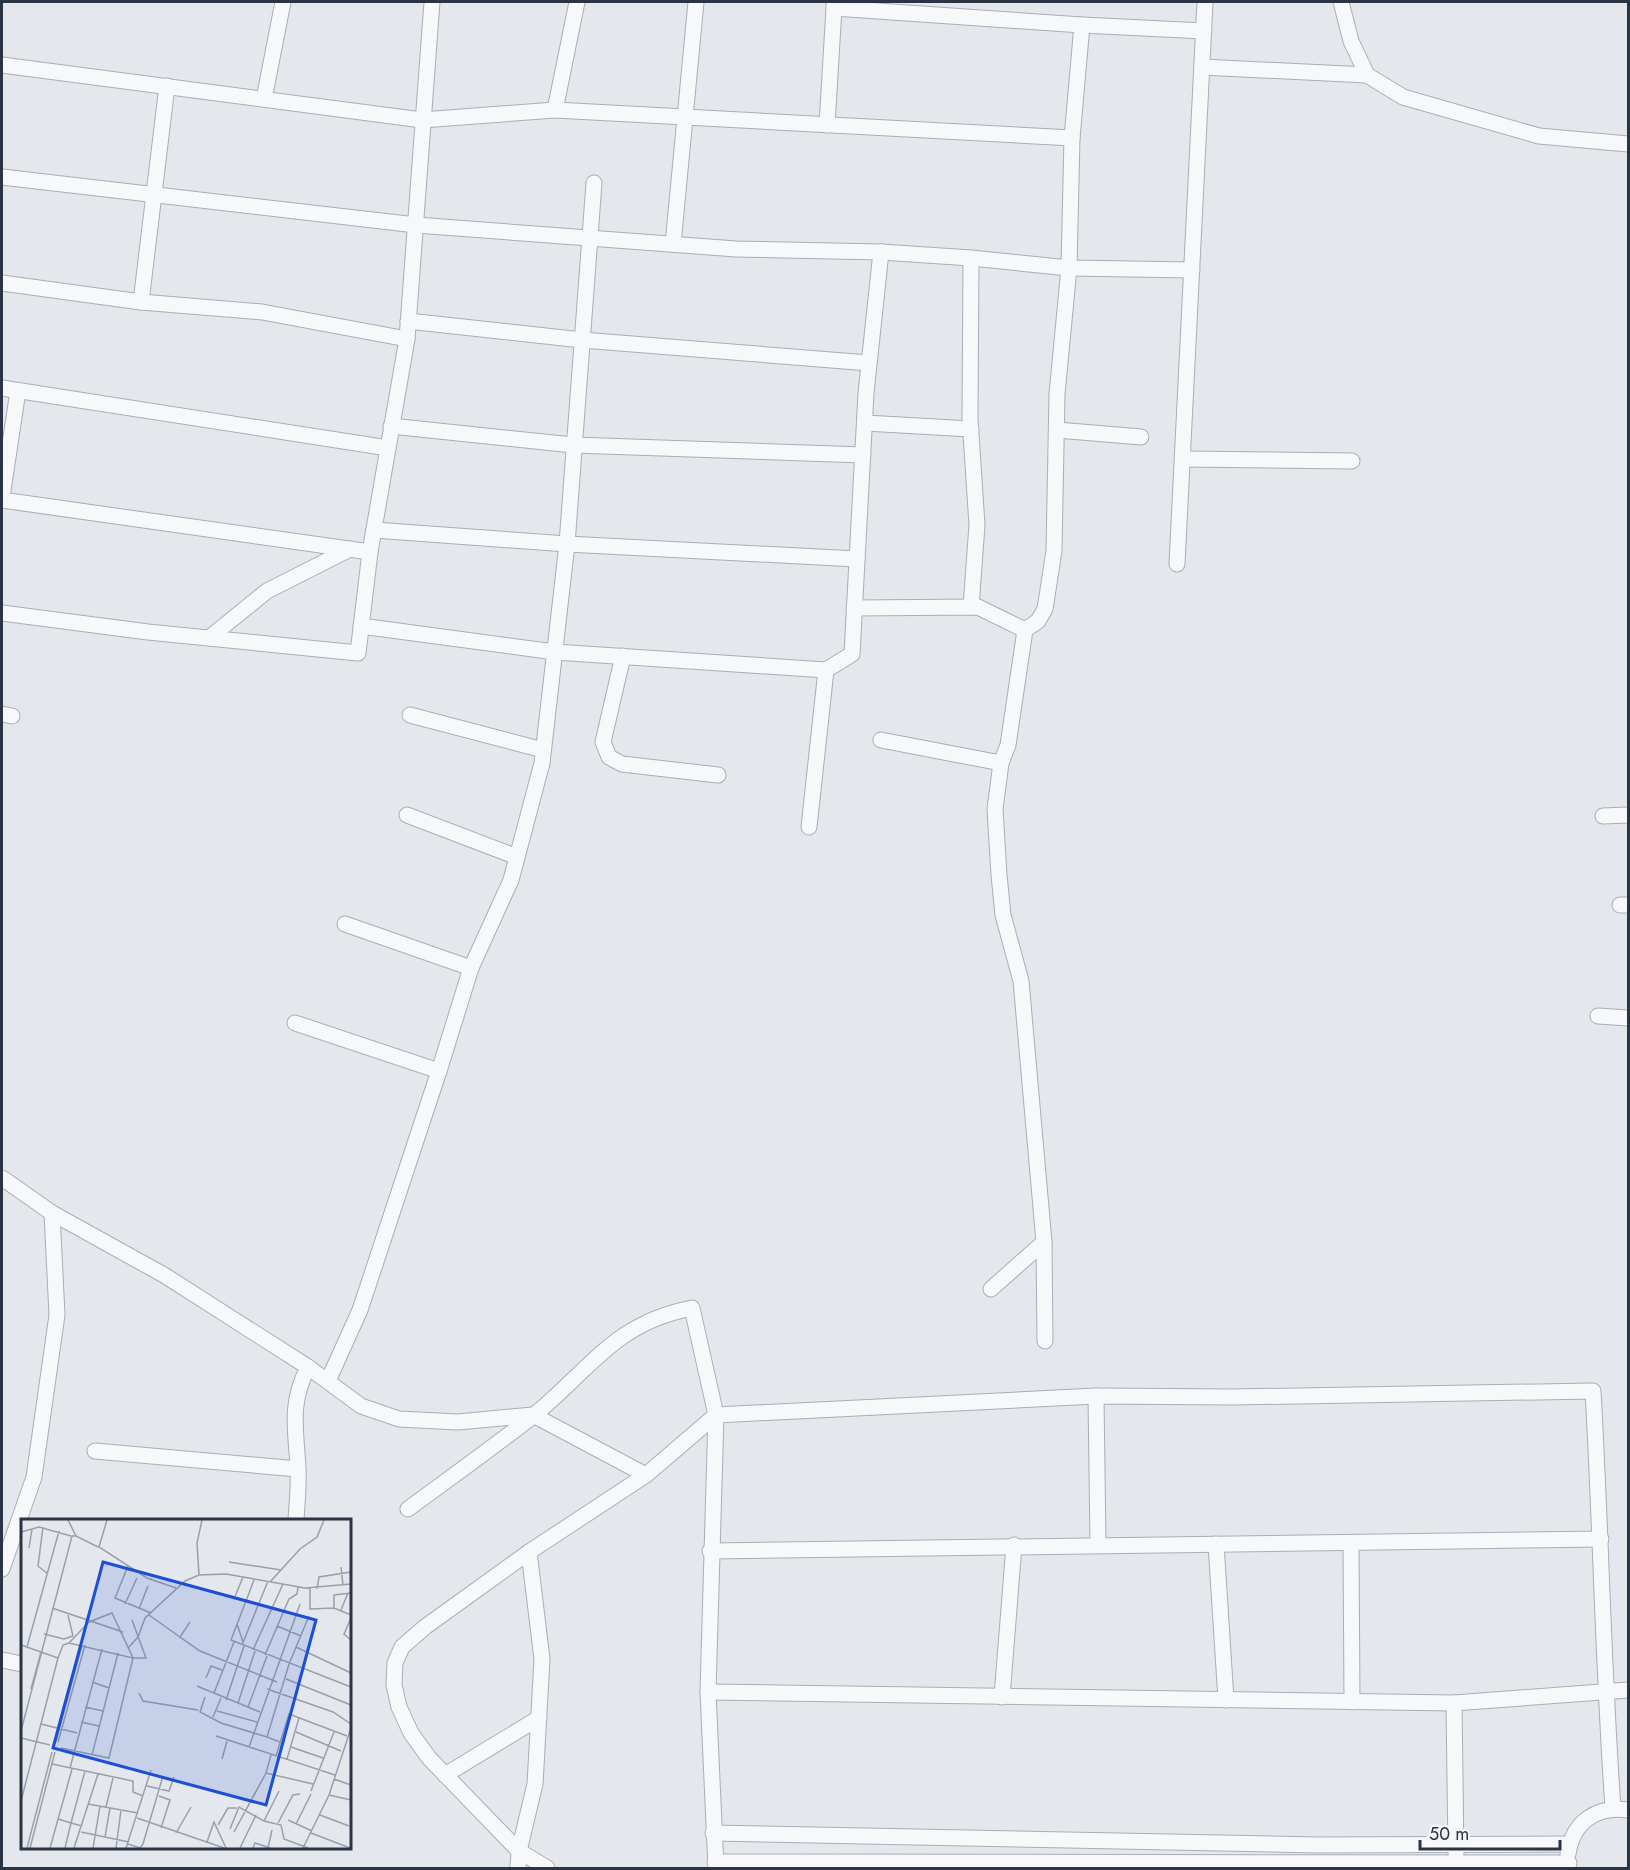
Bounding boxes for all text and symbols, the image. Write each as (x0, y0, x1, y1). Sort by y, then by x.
inset map (21, 1519, 351, 1849)
scale bar (1420, 1813, 1560, 1851)
text: 50 m (1429, 1821, 1469, 1847)

